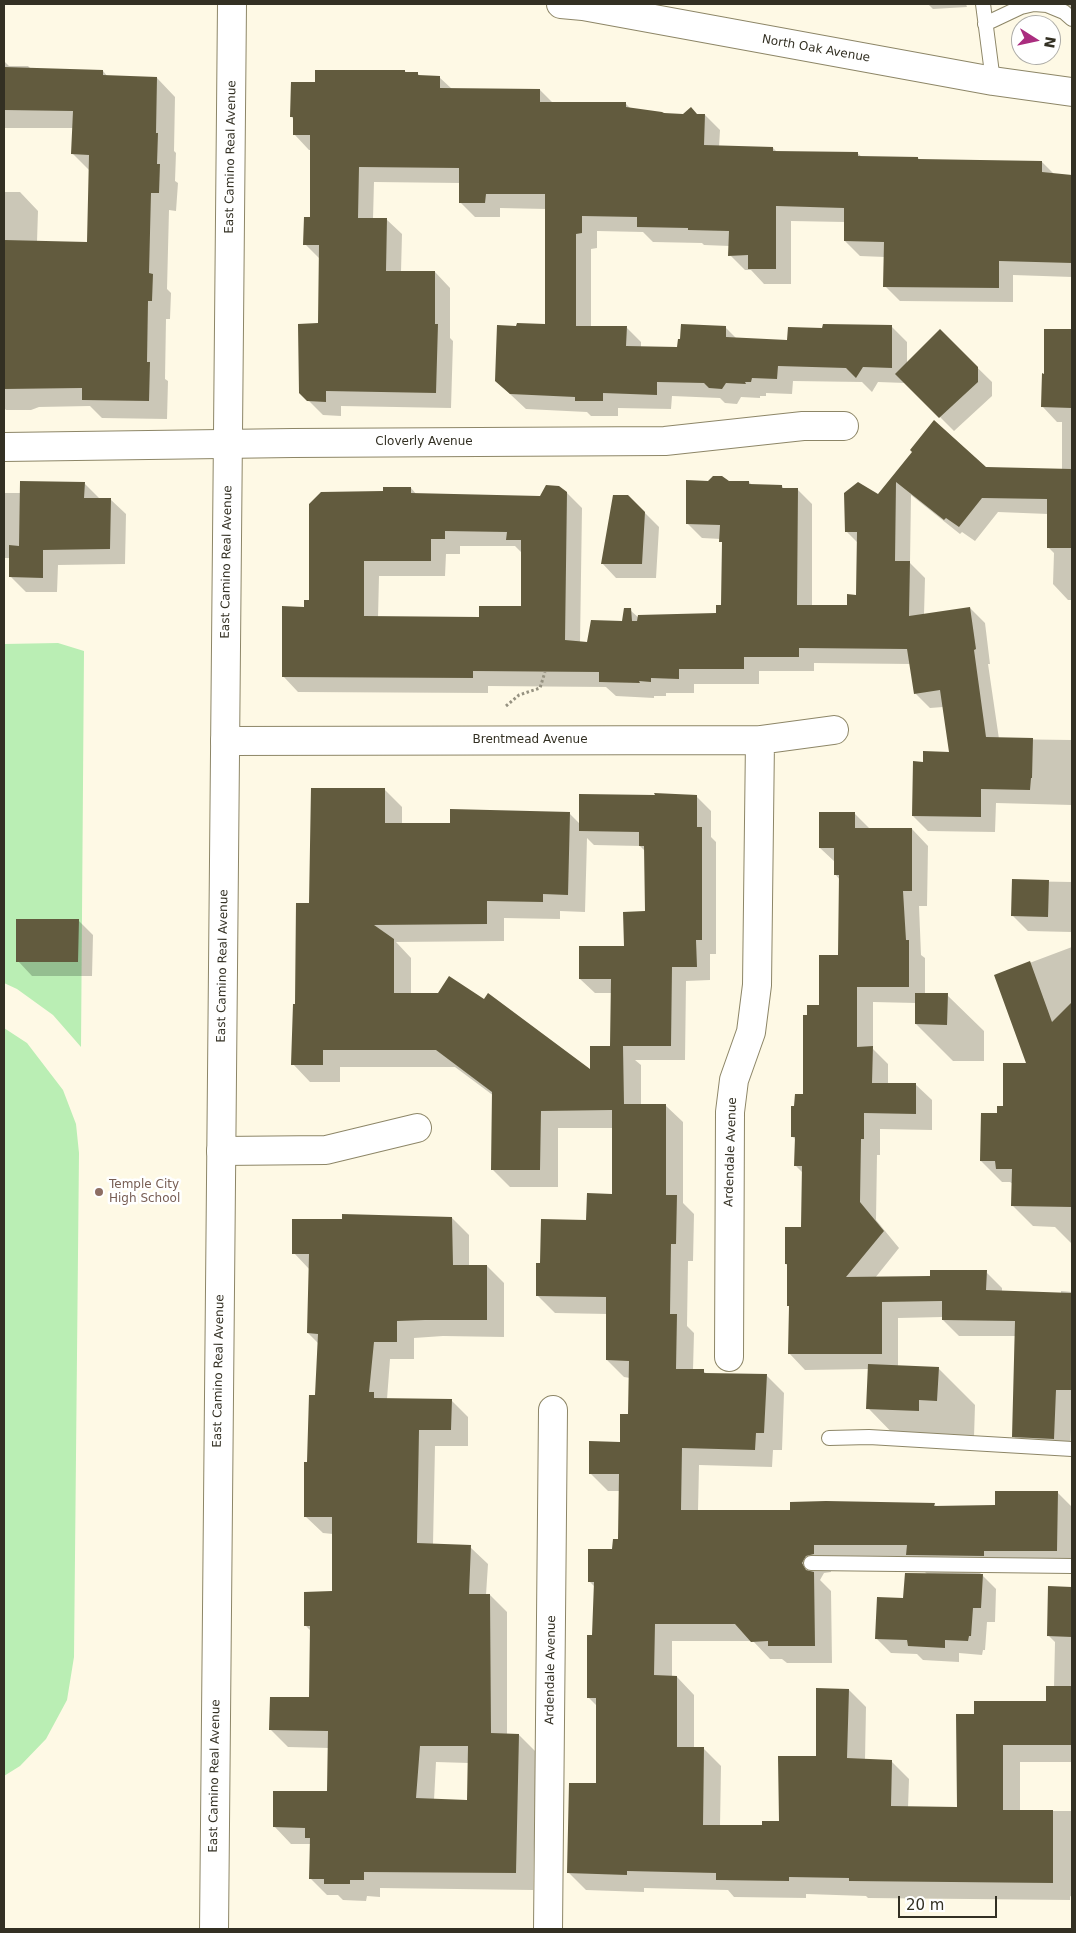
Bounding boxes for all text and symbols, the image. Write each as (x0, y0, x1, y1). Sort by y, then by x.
north arrow (1011, 15, 1061, 65)
street label: North Oak Avenue (761, 32, 871, 66)
text: N (1041, 35, 1059, 50)
street label: East Camino Real Avenue (222, 80, 240, 234)
street label: Cloverly Avenue (375, 435, 473, 449)
street label: East Camino Real Avenue (218, 485, 236, 639)
street label: Brentmead Avenue (472, 733, 588, 747)
street label: East Camino Real Avenue (214, 889, 232, 1043)
street label: Ardendale Avenue (722, 1097, 740, 1207)
place label: Temple City High School (109, 1178, 180, 1206)
marker: Temple City High School (93, 1186, 105, 1198)
street label: East Camino Real Avenue (210, 1294, 228, 1448)
street label: Ardendale Avenue (543, 1615, 559, 1725)
street label: East Camino Real Avenue (206, 1699, 224, 1853)
scale bar (901, 1886, 1000, 1918)
text: 20 m (906, 1896, 944, 1914)

